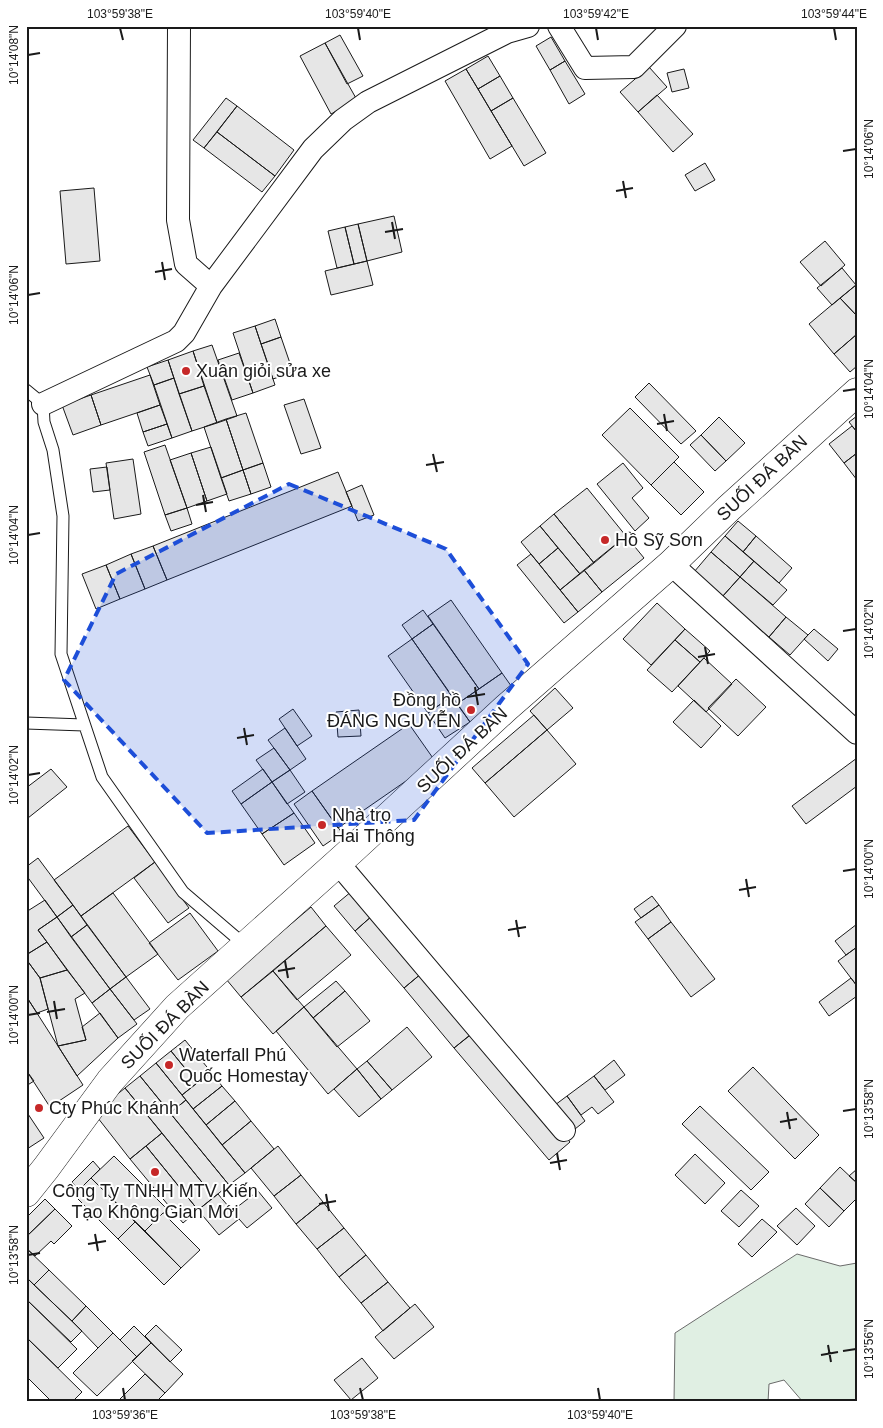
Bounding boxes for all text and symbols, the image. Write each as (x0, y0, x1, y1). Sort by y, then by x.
text: 103°59'38"E (87, 7, 153, 21)
text: 103°59'40"E (325, 7, 391, 21)
text: 103°59'42"E (563, 7, 629, 21)
text: 103°59'44"E (801, 7, 867, 21)
text: 10°14'08"N (7, 25, 21, 85)
text: 10°14'06"N (862, 119, 876, 179)
text: 10°14'06"N (7, 265, 21, 325)
text: 10°14'04"N (862, 359, 876, 419)
place label: Xuân giỏi sửa xe (196, 361, 331, 381)
marker: Xuân giỏi sửa xe (180, 365, 192, 377)
street label: SUỐI ĐÁ BÀN (712, 430, 811, 525)
text: 10°14'04"N (7, 505, 21, 565)
place label: Hồ Sỹ Sơn (615, 530, 703, 550)
marker: Hồ Sỹ Sơn (599, 534, 611, 546)
text: 10°14'02"N (862, 599, 876, 659)
place label: Đồng hồ ĐÁNG NGUYỄN (327, 690, 461, 731)
street label: SUỐI ĐÁ BÀN (412, 702, 511, 797)
marker: Đồng hồ ĐÁNG NGUYỄN (465, 704, 477, 716)
text: 10°14'02"N (7, 745, 21, 805)
place label: Nhà trọ Hai Thông (332, 805, 415, 846)
marker: Nhà trọ Hai Thông (316, 819, 328, 831)
text: 10°14'00"N (862, 839, 876, 899)
street label: SUỐI ĐÁ BÀN (116, 976, 213, 1073)
text: 10°14'00"N (7, 985, 21, 1045)
place label: Waterfall Phú Quốc Homestay (179, 1045, 308, 1086)
marker: Waterfall Phú Quốc Homestay (163, 1059, 175, 1071)
text: 10°13'58"N (862, 1079, 876, 1139)
place label: Cty Phúc Khánh (49, 1098, 179, 1118)
marker: Cty Phúc Khánh (33, 1102, 45, 1114)
marker: Công Ty TNHH MTV Kiến Tạo Không Gian Mới (149, 1166, 161, 1178)
place label: Công Ty TNHH MTV Kiến Tạo Không Gian Mới (52, 1181, 258, 1222)
text: 10°13'58"N (7, 1225, 21, 1285)
text: 10°13'56"N (862, 1319, 876, 1379)
text: 103°59'36"E (92, 1408, 158, 1422)
text: 103°59'38"E (330, 1408, 396, 1422)
text: 103°59'40"E (567, 1408, 633, 1422)

